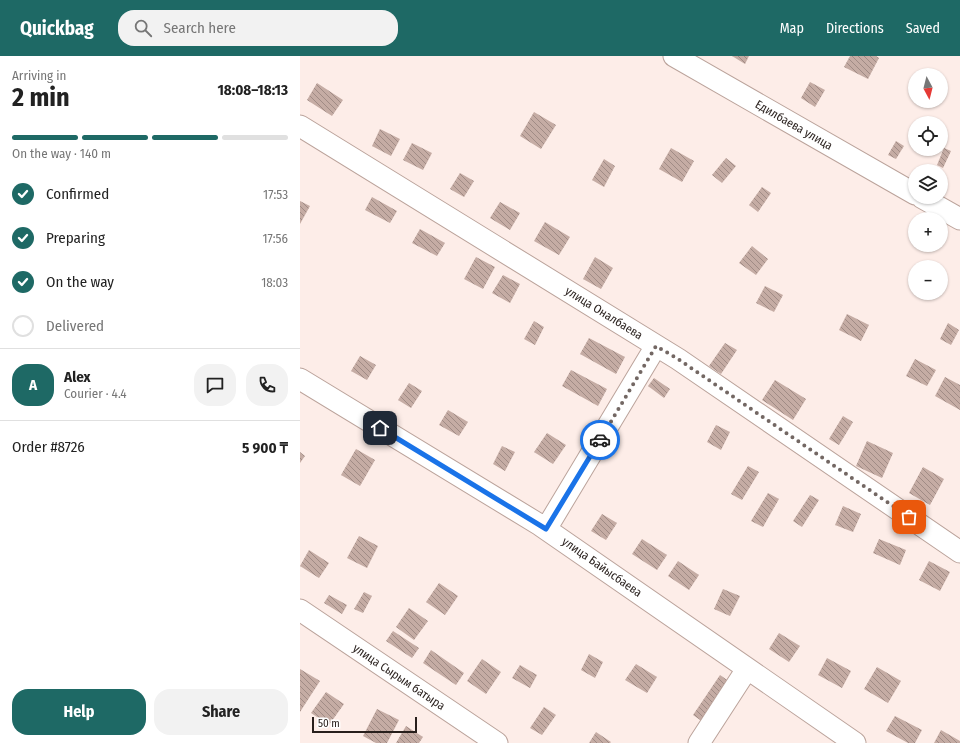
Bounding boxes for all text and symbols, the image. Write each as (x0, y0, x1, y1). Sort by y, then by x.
search box (118, 10, 398, 46)
text: Quickbag (20, 17, 94, 40)
icon: search (132, 17, 154, 39)
text: Search here (164, 19, 236, 37)
text: Map (780, 20, 804, 37)
text: Directions (826, 20, 884, 37)
text: Saved (906, 20, 940, 37)
text: Arriving in (12, 68, 66, 83)
north arrow (908, 68, 948, 108)
map controls (908, 68, 948, 300)
text: 18:08–18:13 (217, 81, 288, 99)
text: 2 min (12, 82, 70, 113)
street label: Едилбаева улица (753, 97, 835, 153)
button: locate (908, 116, 948, 156)
text: On the way · 140 m (12, 146, 111, 161)
button: layers (908, 164, 948, 204)
icon: check (12, 183, 34, 205)
text: Confirmed (46, 185, 109, 203)
text: 17:53 (263, 187, 288, 202)
button: + (908, 212, 948, 252)
icon: check (12, 227, 34, 249)
text: Preparing (46, 229, 105, 247)
text: 17:56 (262, 231, 288, 246)
button: − (908, 260, 948, 300)
icon: check (12, 271, 34, 293)
text: On the way (46, 273, 114, 291)
text: 18:03 (261, 275, 288, 290)
street label: улица Оналбаева (563, 284, 645, 342)
text: Delivered (46, 317, 104, 335)
button: chat (194, 364, 236, 406)
button: phone (246, 364, 288, 406)
text: Alex (64, 368, 91, 386)
text: A (29, 376, 37, 394)
text: Courier · 4.4 (64, 386, 127, 401)
pin (363, 411, 397, 445)
icon: home (369, 417, 391, 439)
courier (580, 420, 620, 460)
icon: car (589, 429, 611, 451)
text: Order #8726 (12, 438, 85, 456)
text: 5 900 ₸ (242, 439, 288, 457)
pin (892, 500, 926, 534)
icon: bag (898, 506, 920, 528)
street label: улица Байысбаева (559, 534, 645, 600)
street label: улица Сырым батыра (350, 641, 448, 713)
button: Help (12, 689, 146, 735)
button: Share (154, 689, 288, 735)
scale bar (312, 715, 417, 734)
text: 50 m (318, 717, 340, 730)

